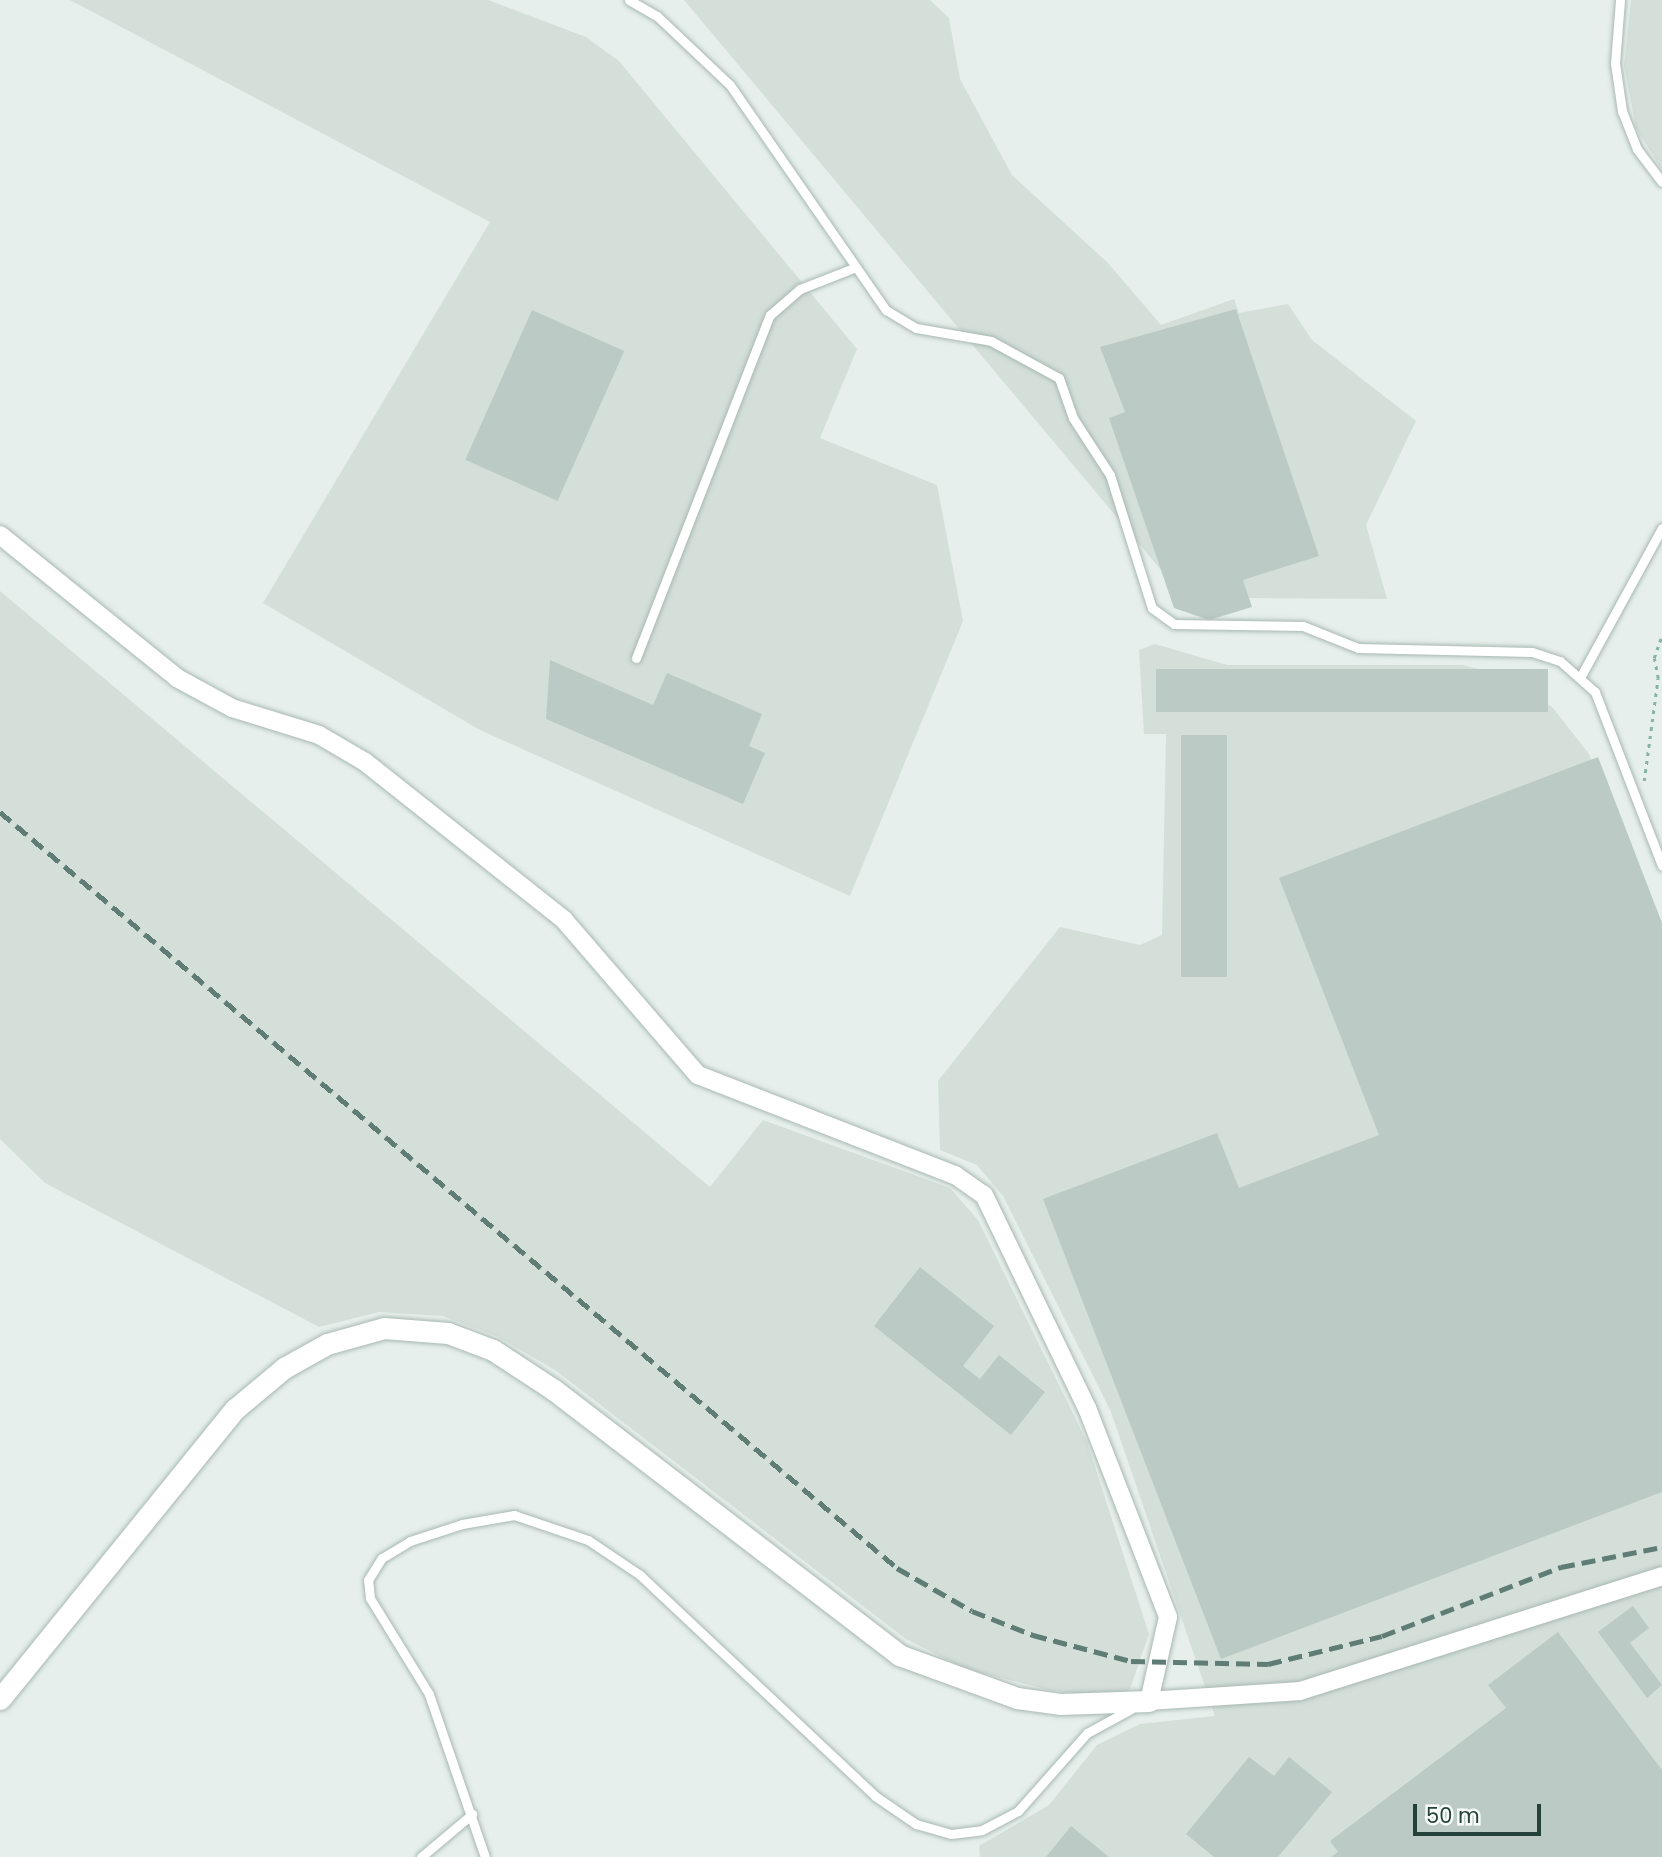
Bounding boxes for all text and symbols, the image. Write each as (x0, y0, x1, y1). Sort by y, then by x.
scale bar (1417, 1790, 1545, 1834)
text: 50 m (1426, 1801, 1480, 1830)

